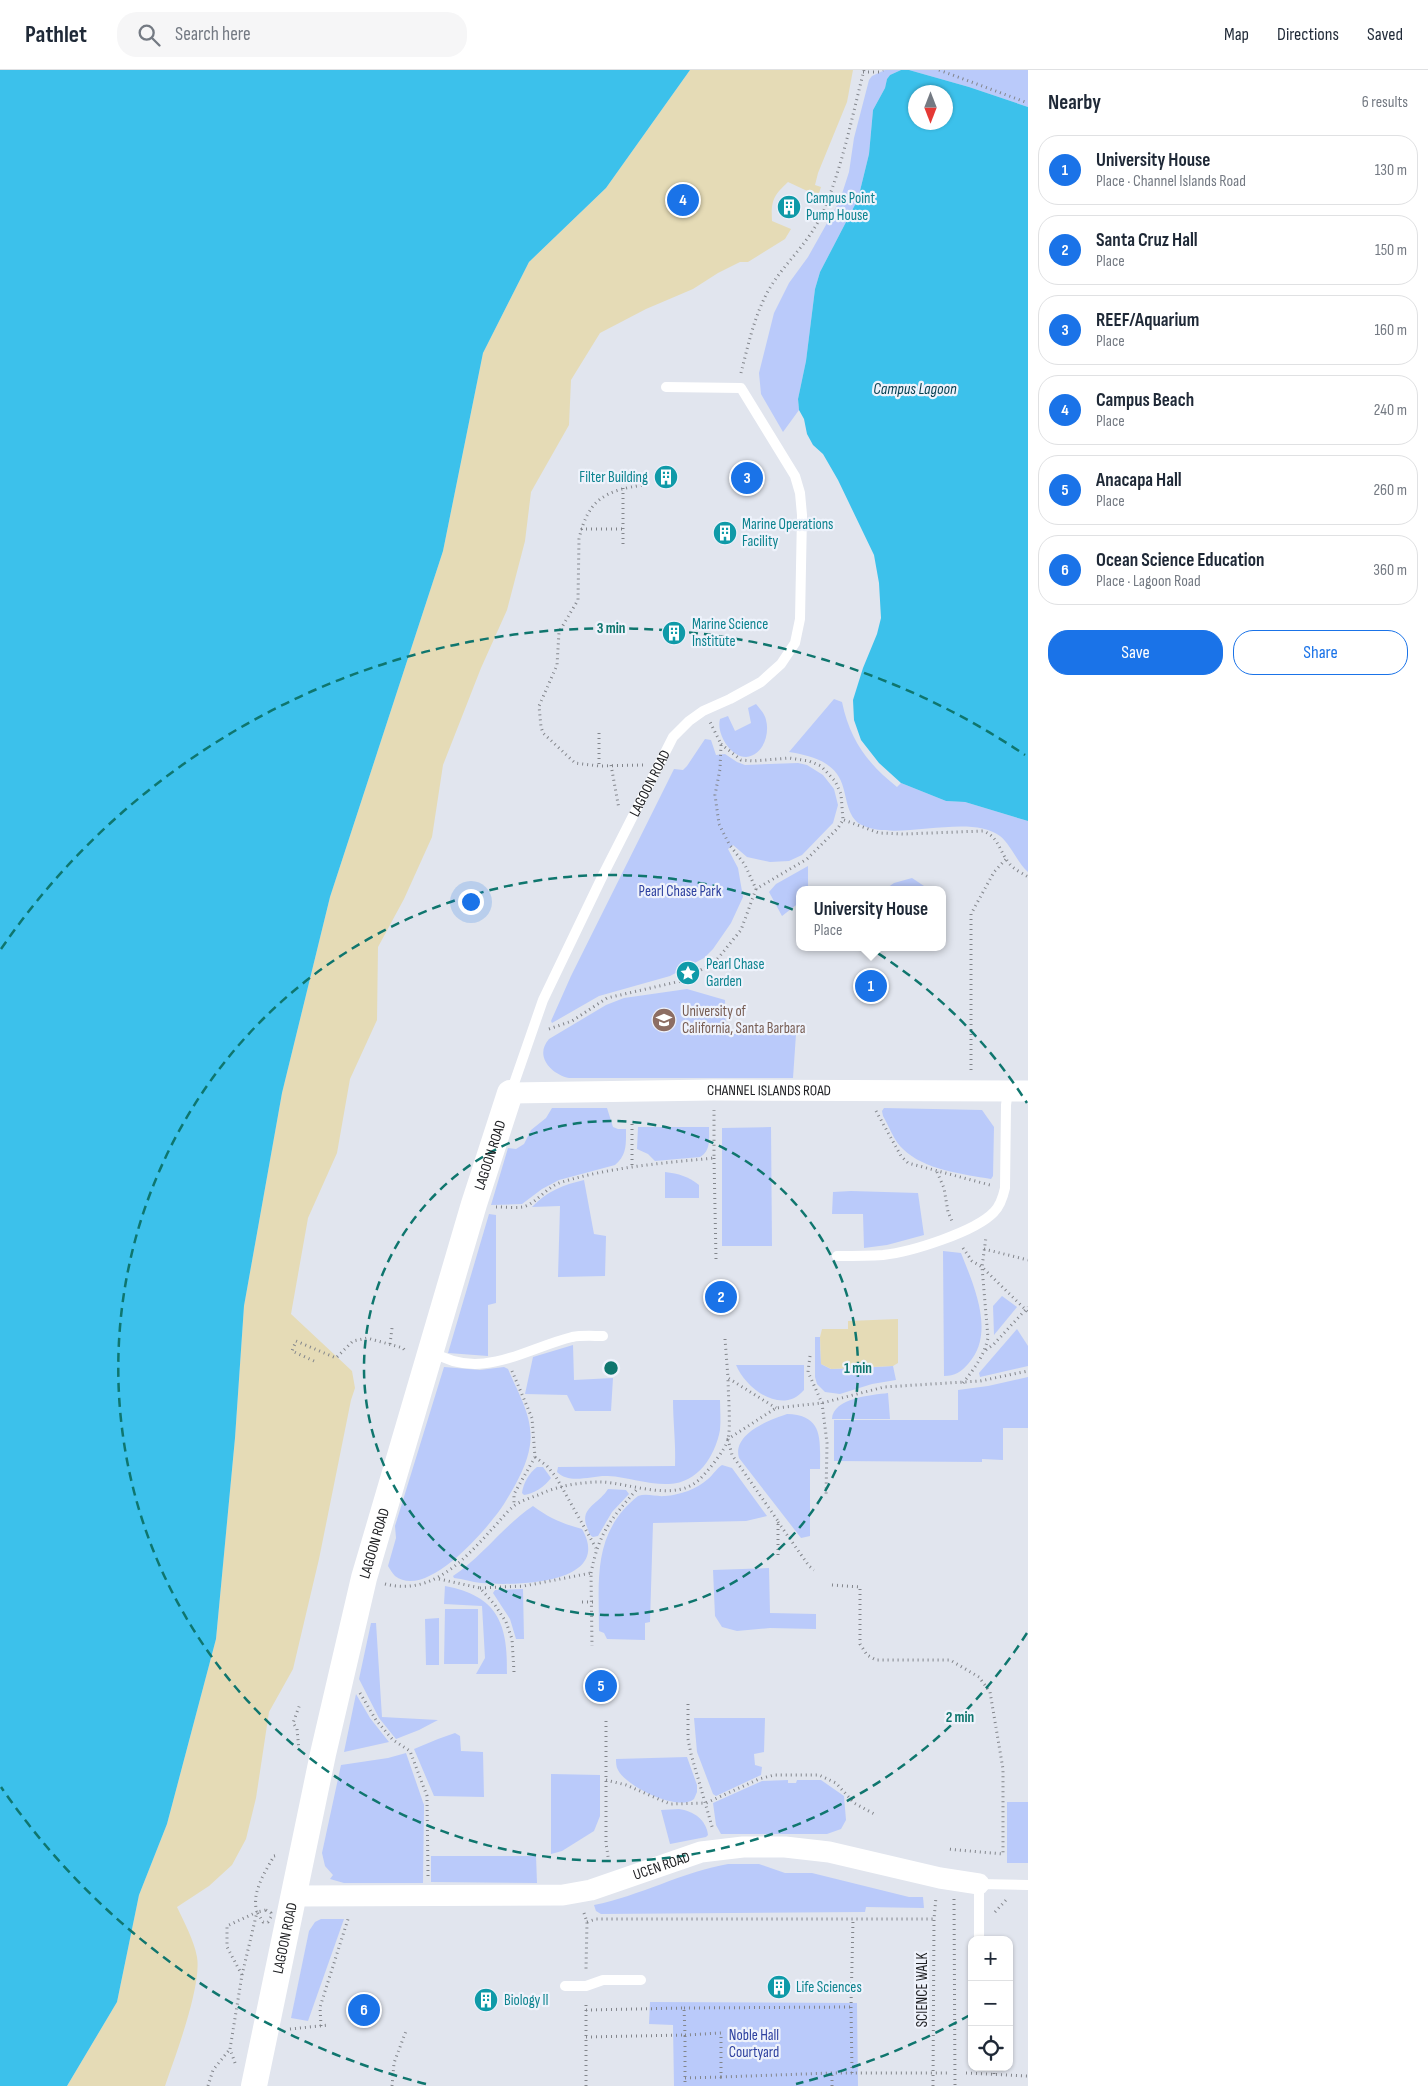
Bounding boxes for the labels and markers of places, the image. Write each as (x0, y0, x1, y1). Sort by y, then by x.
pin: 4 (667, 181, 699, 219)
place label: Campus Point Pump House (806, 189, 876, 225)
building icon: Campus Point Pump House (776, 194, 802, 220)
pin: 3 (731, 459, 763, 497)
building icon: Filter Building (653, 464, 679, 490)
place label: Filter Building (579, 468, 648, 487)
place label: Marine Operations Facility (742, 515, 834, 551)
building icon: Marine Operations Facility (712, 520, 738, 546)
place label: Marine Science Institute (692, 615, 768, 651)
building icon: Marine Science Institute (661, 620, 687, 646)
place label: Pearl Chase Garden (706, 955, 765, 991)
place icon: Pearl Chase Garden (675, 960, 701, 986)
pin: 1 (855, 967, 887, 1005)
place label: University of California, Santa Barbara (682, 1002, 806, 1038)
school or university icon: University of California, Santa Barbara (651, 1007, 677, 1033)
pin: 2 (705, 1278, 737, 1316)
centre of rings (602, 1359, 620, 1377)
pin: 5 (585, 1667, 617, 1705)
building icon: Life Sciences (766, 1974, 792, 2000)
place label: Life Sciences (796, 1978, 862, 1997)
building icon: Biology II (473, 1987, 499, 2013)
pin: 6 (348, 1991, 380, 2029)
place label: Biology II (504, 1991, 549, 2010)

